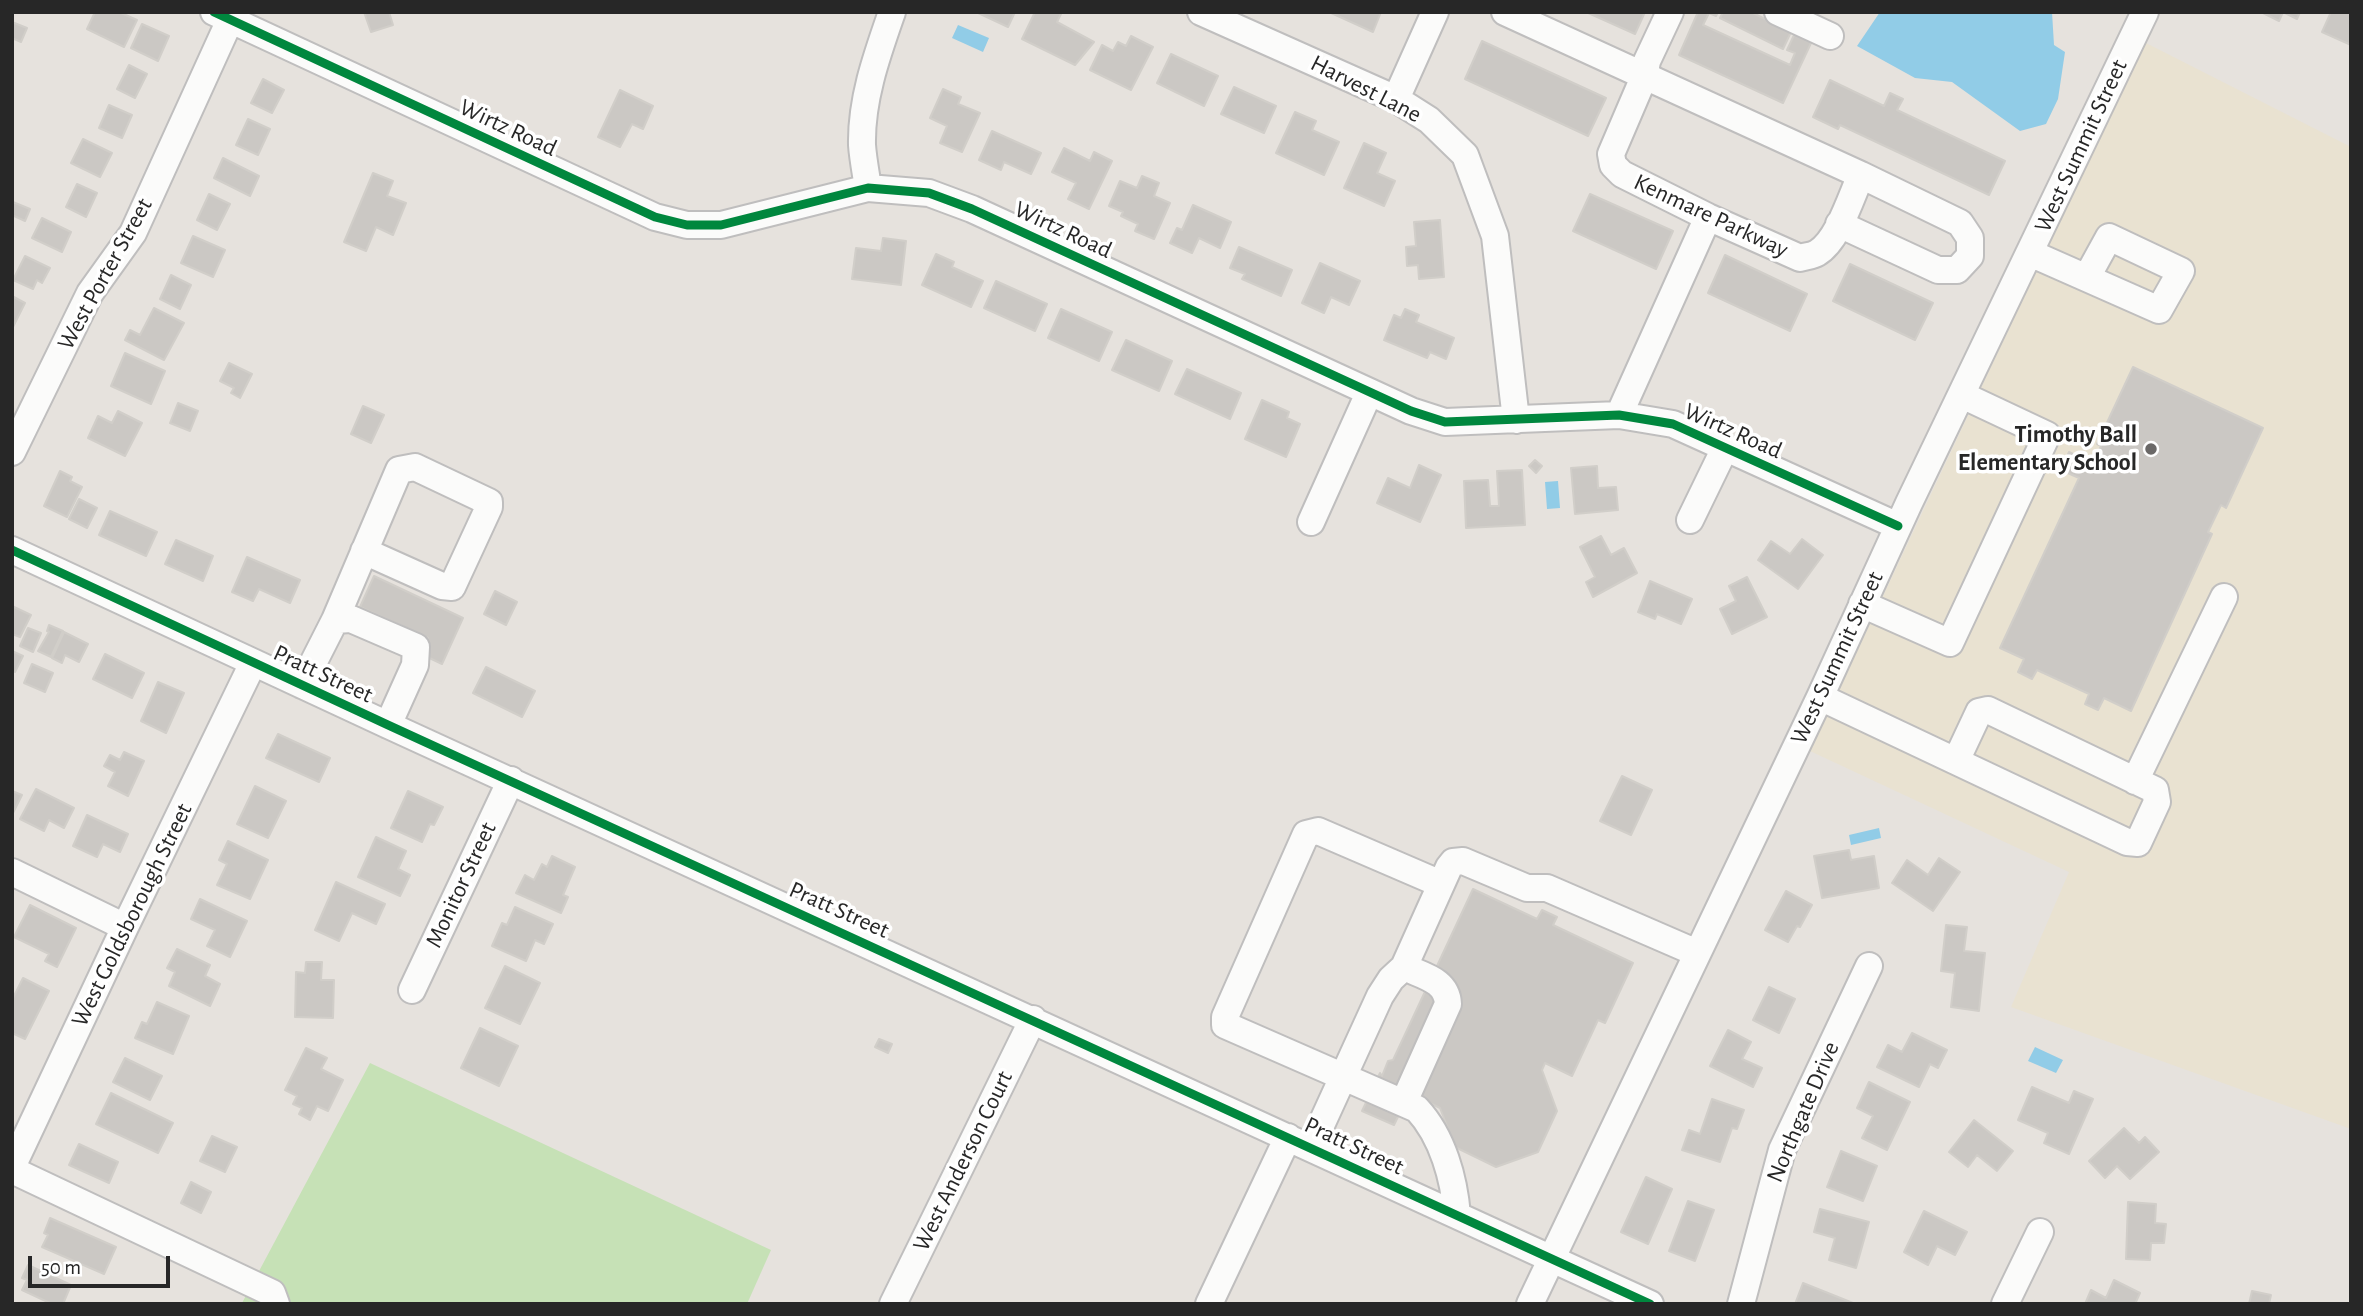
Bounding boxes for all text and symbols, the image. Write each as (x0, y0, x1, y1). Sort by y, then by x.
street label: Harvest Lane (1306, 49, 1426, 129)
street label: West Summit Street (2028, 55, 2134, 237)
street label: Wirtz Road (455, 93, 561, 163)
street label: Kenmare Parkway (1629, 168, 1793, 264)
street label: West Porter Street (51, 193, 159, 355)
street label: Wirtz Road (1010, 195, 1116, 265)
street label: Wirtz Road (1680, 397, 1786, 465)
place label: Timothy Ball Elementary School (1958, 421, 2137, 477)
marker: Timothy Ball Elementary School (2143, 441, 2159, 457)
street label: West Summit Street (1784, 567, 1890, 749)
street label: Pratt Street (269, 638, 377, 710)
street label: West Goldsborough Street (65, 799, 199, 1031)
street label: Monitor Street (419, 818, 503, 952)
street label: Pratt Street (784, 875, 894, 945)
street label: Northgate Drive (1760, 1037, 1846, 1187)
street label: West Anderson Court (907, 1066, 1019, 1256)
street label: Pratt Street (1300, 1110, 1408, 1182)
scale bar (32, 1242, 173, 1286)
text: 50 m (41, 1257, 81, 1278)

